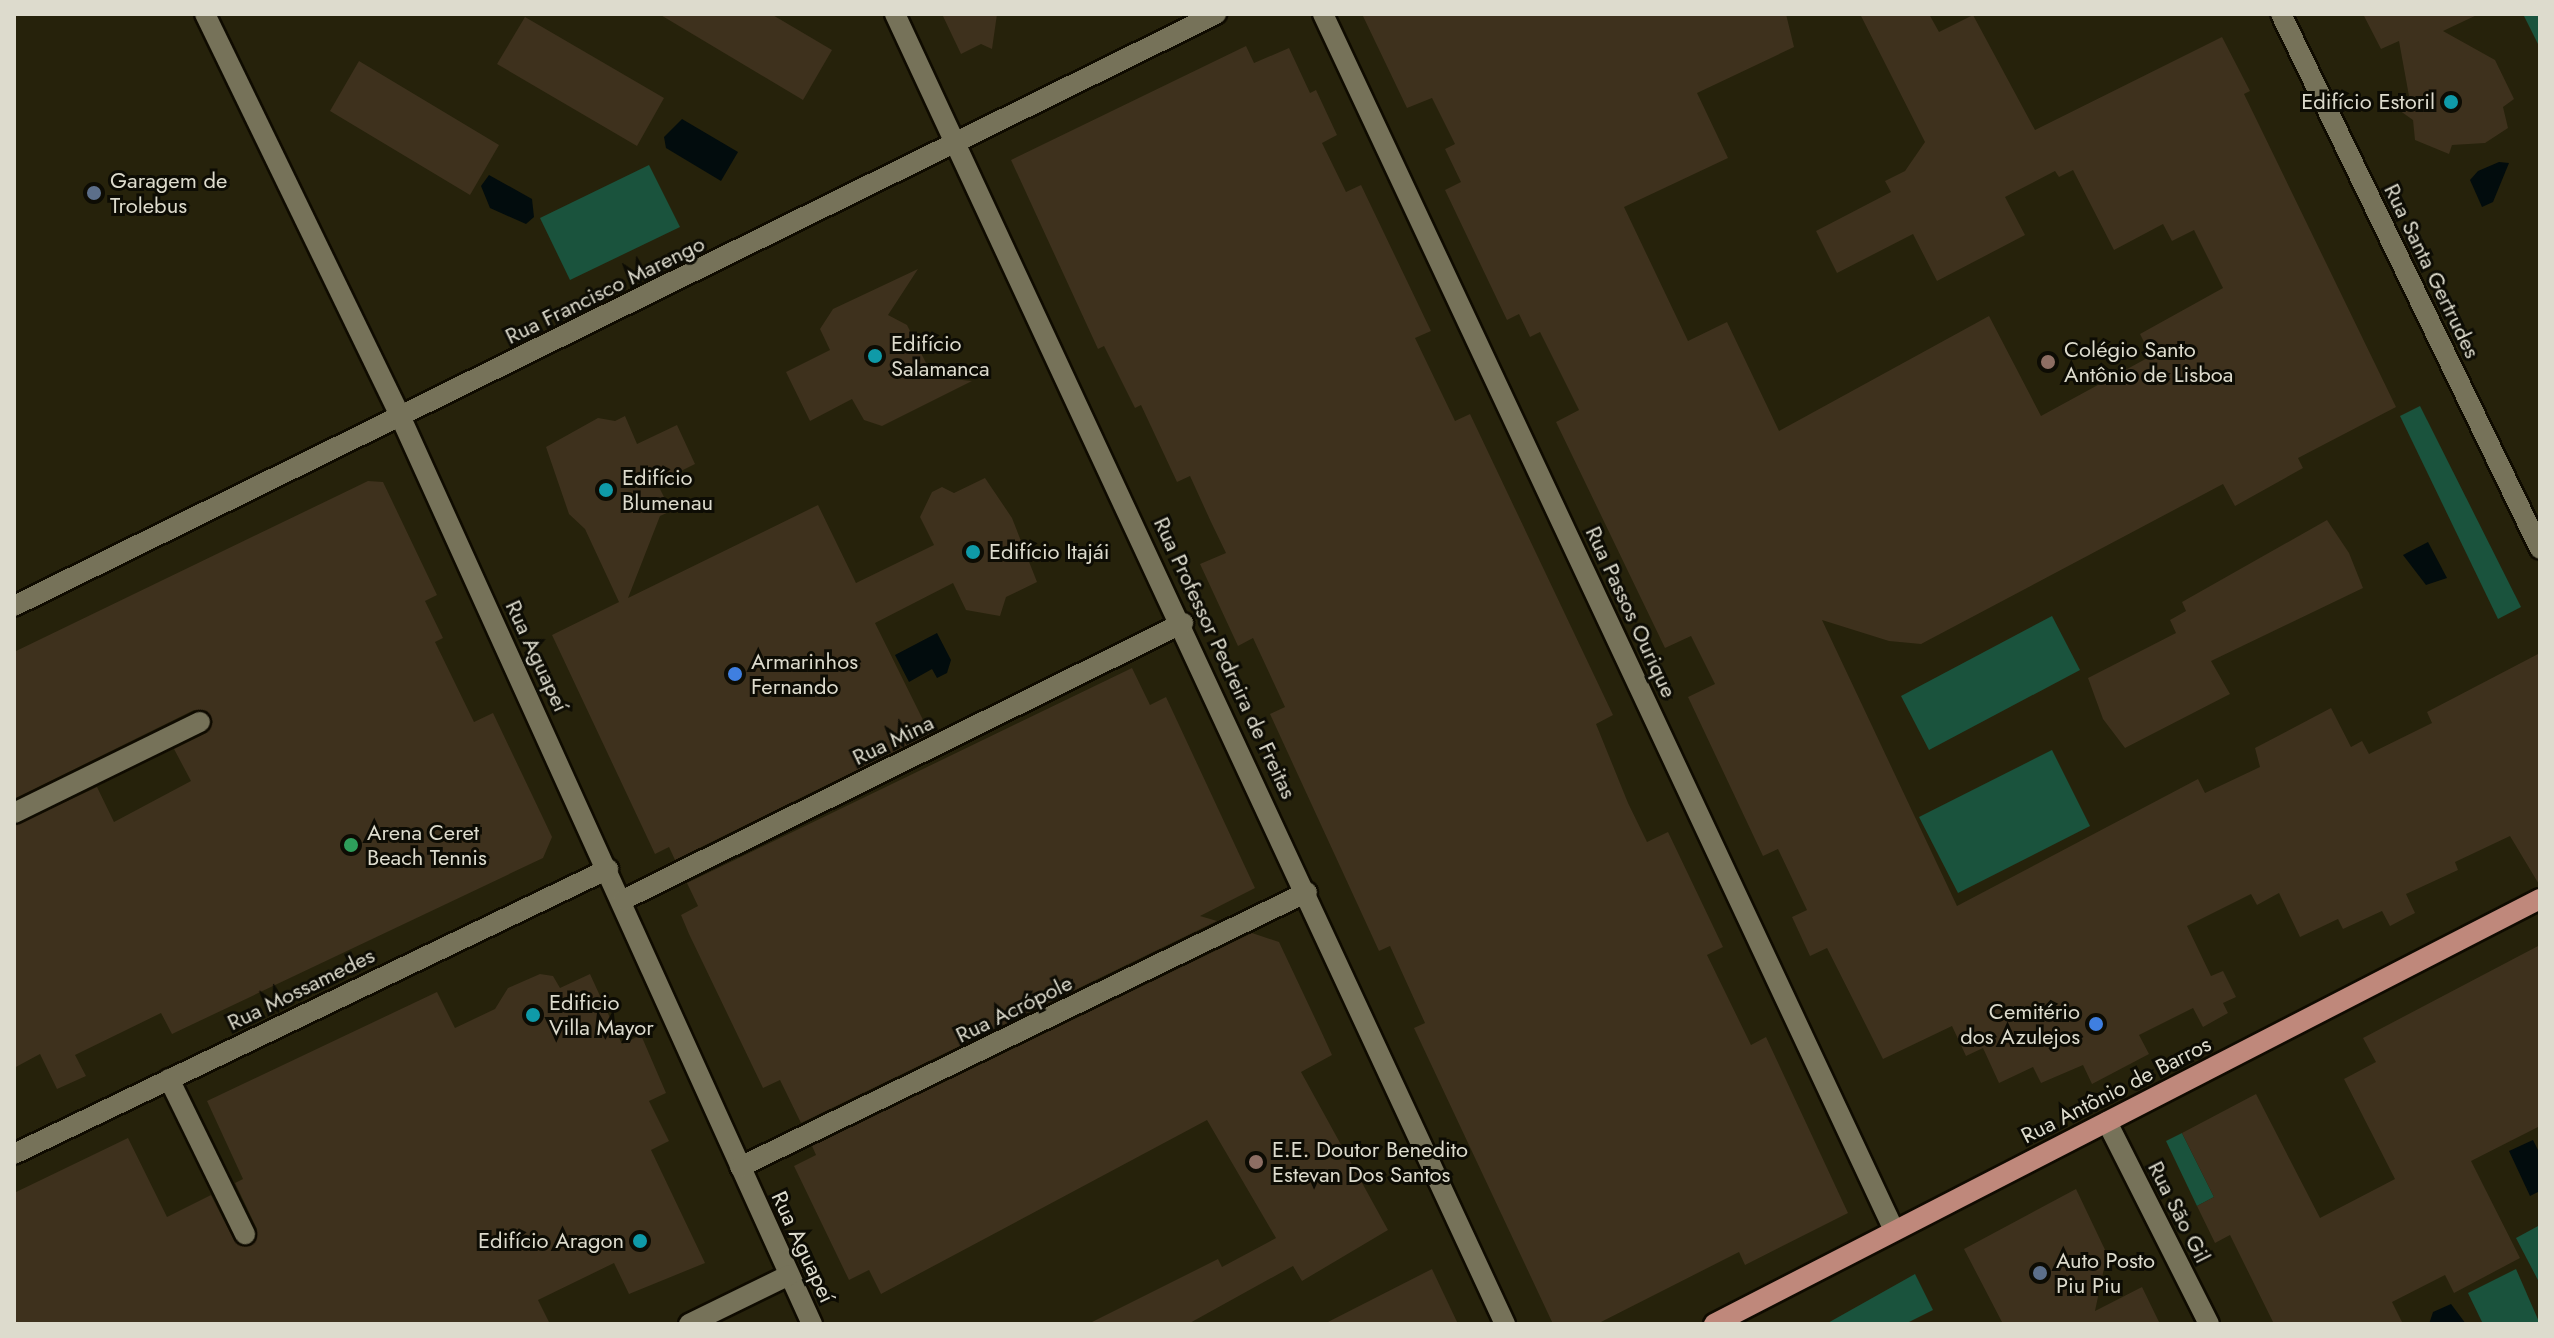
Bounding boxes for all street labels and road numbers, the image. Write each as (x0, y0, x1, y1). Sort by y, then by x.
street label: Rua Santa Gertrudes (2378, 179, 2486, 363)
street label: Rua Francisco Marengo (501, 230, 709, 350)
street label: Rua Professor Pedreira de Freitas (1148, 513, 1302, 803)
street label: Rua Passos Ourique (1580, 522, 1682, 702)
street label: Rua Aguapeí (500, 596, 574, 716)
street label: Rua Mina (848, 709, 938, 771)
street label: Rua Mossamedes (223, 942, 379, 1036)
street label: Rua Acrópole (951, 969, 1077, 1049)
street label: Rua Antônio de Barros (2017, 1031, 2215, 1149)
street label: Rua São Gil (2142, 1157, 2216, 1267)
street label: Rua Aguapeí (766, 1187, 840, 1307)

